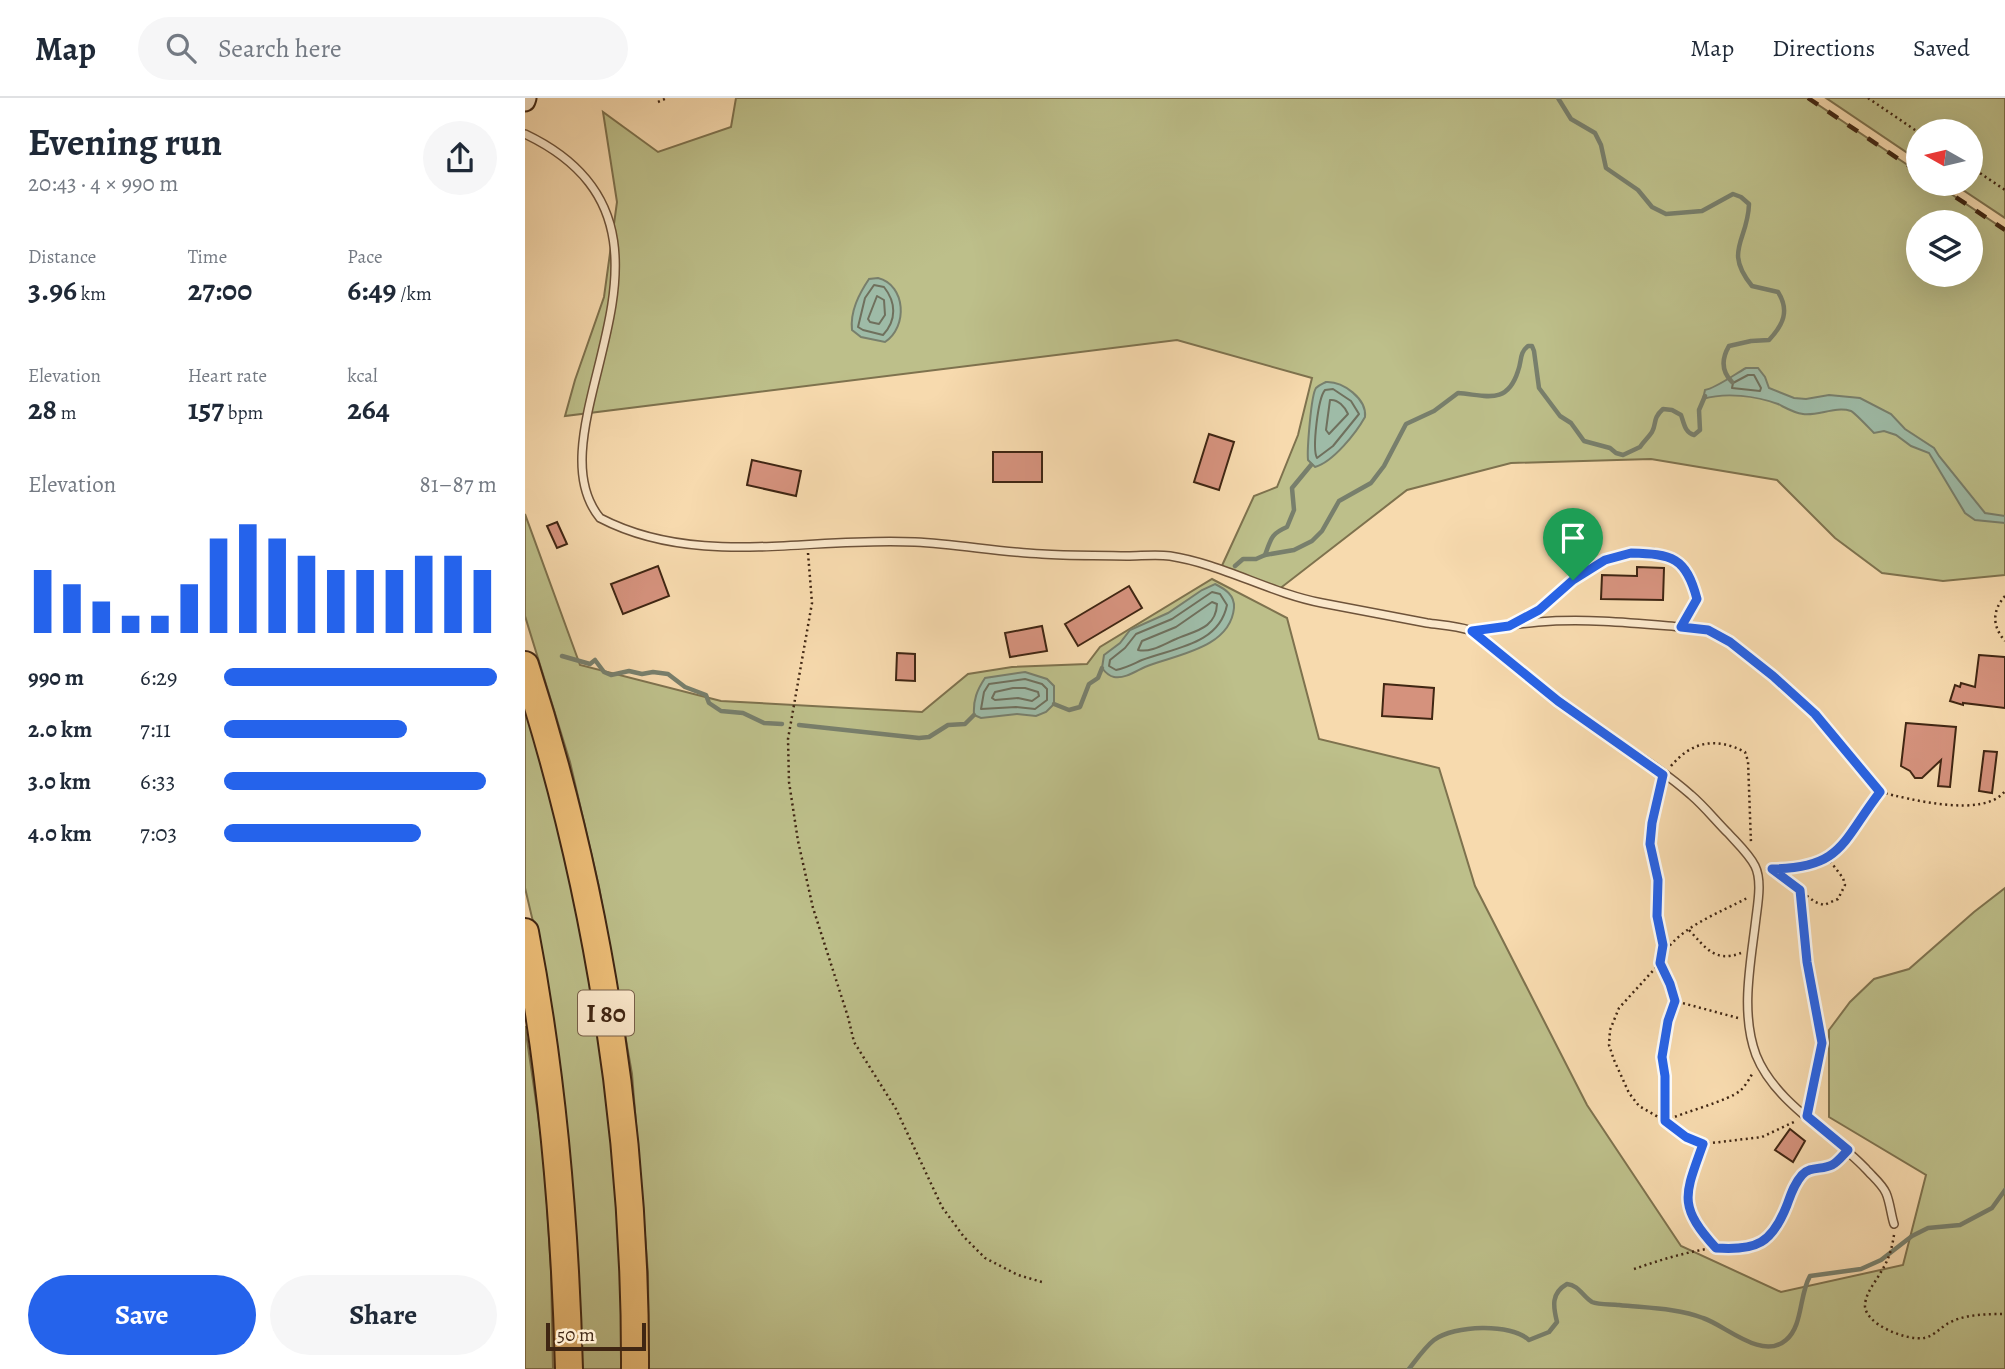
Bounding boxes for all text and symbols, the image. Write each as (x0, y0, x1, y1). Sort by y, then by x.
search box (138, 17, 628, 80)
text: Map (35, 26, 96, 71)
icon: search (162, 29, 200, 67)
text: Search here (218, 31, 342, 66)
text: Map (1690, 32, 1734, 64)
text: Directions (1772, 32, 1875, 64)
text: Saved (1913, 32, 1970, 64)
text: Evening run (28, 116, 222, 168)
north arrow (1906, 119, 1983, 196)
map controls (1906, 119, 1983, 287)
button: share (423, 121, 497, 195)
text: 20:43 · 4 × 990 m (28, 168, 178, 199)
button: layers (1906, 210, 1983, 287)
text: Distance (28, 244, 96, 270)
text: Time (188, 244, 227, 270)
text: Pace (347, 244, 383, 270)
text: 3.96 (28, 270, 77, 310)
text: 27:00 (188, 270, 252, 310)
text: 6:49 (347, 270, 396, 310)
text: km (77, 281, 106, 307)
text: /km (396, 281, 432, 307)
text: Elevation (28, 363, 101, 389)
text: Heart rate (188, 363, 267, 389)
text: kcal (347, 363, 378, 389)
text: 28 (28, 389, 57, 429)
text: 157 (188, 389, 224, 429)
text: 264 (347, 389, 390, 429)
text: m (57, 400, 76, 426)
text: bpm (224, 400, 263, 426)
text: Elevation (28, 469, 116, 500)
text: 81–87 m (419, 469, 497, 500)
pin (1543, 508, 1603, 580)
icon: arrive (1554, 519, 1592, 557)
text: 990 m (28, 662, 84, 693)
text: 6:29 (140, 662, 178, 693)
text: 2.0 km (28, 714, 92, 745)
text: 7:11 (140, 714, 171, 745)
text: 3.0 km (28, 766, 91, 797)
text: 6:33 (140, 766, 175, 797)
text: 4.0 km (28, 818, 92, 849)
text: 7:03 (140, 818, 177, 849)
road number: I 80 (578, 991, 634, 1036)
button: Save (28, 1275, 256, 1355)
button: Share (270, 1275, 497, 1355)
scale bar (546, 1320, 646, 1352)
text: 50 m (557, 1322, 595, 1348)

